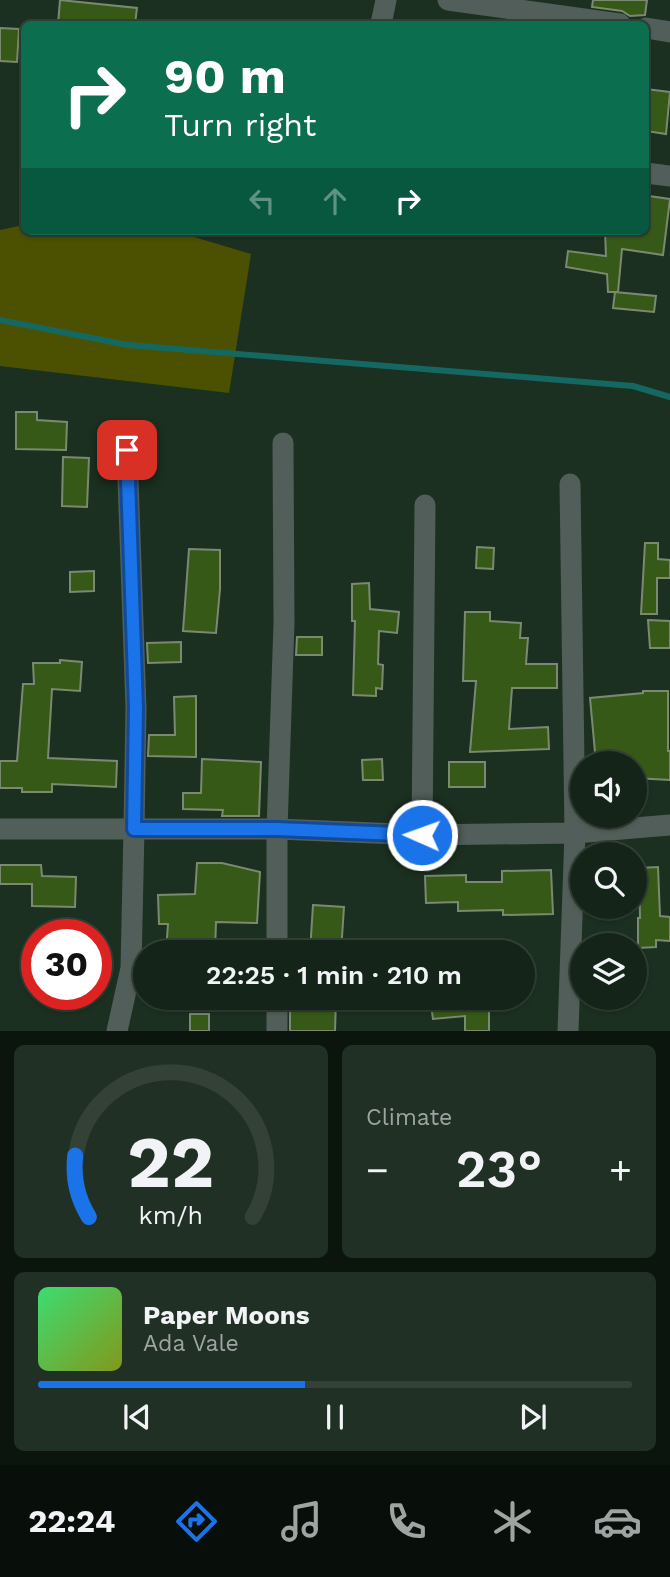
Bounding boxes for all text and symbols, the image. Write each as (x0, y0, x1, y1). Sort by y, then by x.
text: 90 m (164, 47, 286, 105)
icon: right (49, 49, 140, 140)
text: Turn right (164, 106, 316, 144)
icon: left (243, 182, 281, 220)
icon: ahead (316, 182, 354, 220)
icon: right (389, 182, 427, 220)
pin (97, 420, 157, 480)
icon: arrive (108, 431, 146, 469)
map controls (570, 751, 647, 1010)
button: sound (570, 751, 647, 828)
position arrow (385, 798, 459, 872)
button: search (570, 842, 647, 919)
speed limit sign: 30 (21, 919, 112, 1010)
button: layers (570, 933, 647, 1010)
text: 22:25 · 1 min · 210 m (206, 960, 462, 990)
text: Climate (366, 1104, 452, 1131)
text: 22 (128, 1120, 214, 1206)
text: 23° (456, 1139, 542, 1200)
text: − (366, 1148, 389, 1192)
text: + (609, 1148, 632, 1192)
text: km/h (139, 1201, 203, 1230)
text: Paper Moons (143, 1300, 310, 1330)
text: Ada Vale (143, 1330, 239, 1357)
icon: previous (118, 1398, 156, 1436)
icon: pause (316, 1398, 354, 1436)
icon: next (514, 1398, 552, 1436)
icon: directions (172, 1497, 221, 1546)
icon: music (277, 1497, 326, 1546)
icon: phone (382, 1497, 431, 1546)
icon: climate (488, 1497, 537, 1546)
icon: car (593, 1497, 642, 1546)
text: 22:24 (28, 1502, 115, 1540)

